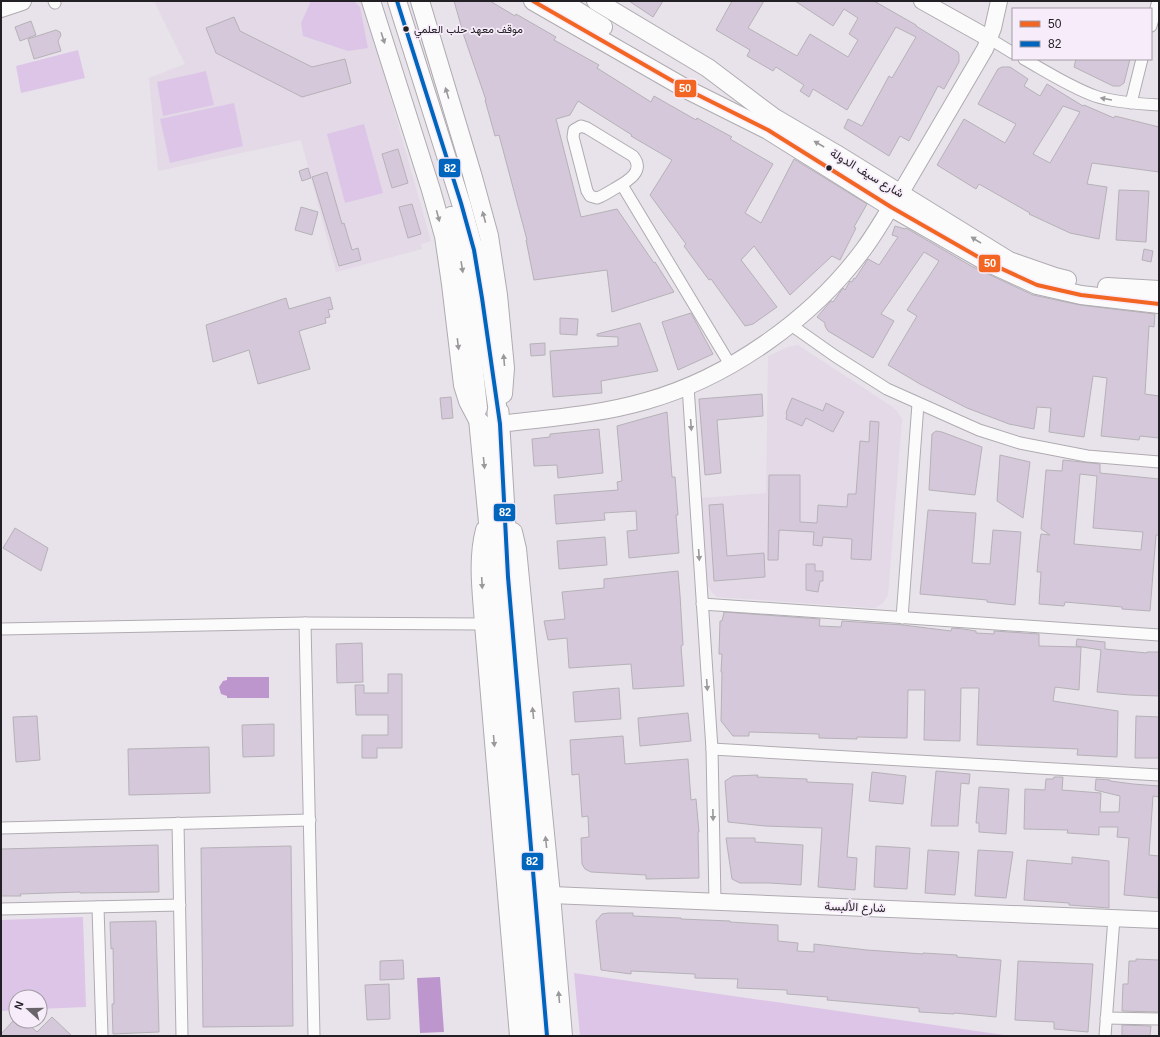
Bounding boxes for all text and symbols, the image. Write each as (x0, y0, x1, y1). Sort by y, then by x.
legend (1012, 8, 1152, 60)
text: 50 (1048, 17, 1062, 31)
place label: موقف معهد حلب العلمي (414, 23, 523, 39)
marker: موقف معهد حلب العلمي (401, 24, 411, 34)
one-way arrow (380, 32, 386, 44)
text: 82 (1048, 37, 1062, 51)
line badge: 50 (674, 79, 697, 98)
text: 50 (679, 82, 691, 94)
one-way arrow (444, 86, 450, 98)
one-way arrow (1100, 95, 1113, 101)
one-way arrow (813, 141, 825, 148)
street label: شارع سيف الدولة (827, 146, 906, 202)
line badge: 82 (438, 158, 461, 178)
text: 82 (444, 162, 456, 174)
unlabelled marker (824, 163, 834, 173)
one-way arrow (435, 210, 441, 222)
one-way arrow (480, 211, 486, 224)
one-way arrow (970, 237, 982, 244)
line badge: 50 (978, 254, 1001, 273)
text: 50 (984, 257, 996, 269)
one-way arrow (459, 260, 465, 273)
one-way arrow (455, 338, 461, 350)
one-way arrow (501, 354, 507, 366)
one-way arrow (687, 419, 694, 431)
one-way arrow (480, 457, 487, 469)
line badge: 82 (493, 503, 516, 522)
text: 82 (499, 506, 511, 518)
one-way arrow (696, 549, 702, 562)
one-way arrow (478, 577, 485, 589)
one-way arrow (704, 679, 711, 691)
one-way arrow (529, 707, 536, 719)
one-way arrow (491, 735, 498, 747)
one-way arrow (710, 809, 716, 822)
one-way arrow (542, 836, 549, 848)
line badge: 82 (521, 852, 544, 871)
text: 82 (526, 855, 538, 867)
street label: شارع الألبسة (824, 899, 886, 917)
north arrow (8, 989, 48, 1029)
one-way arrow (556, 991, 563, 1003)
text: N (12, 1000, 26, 1011)

